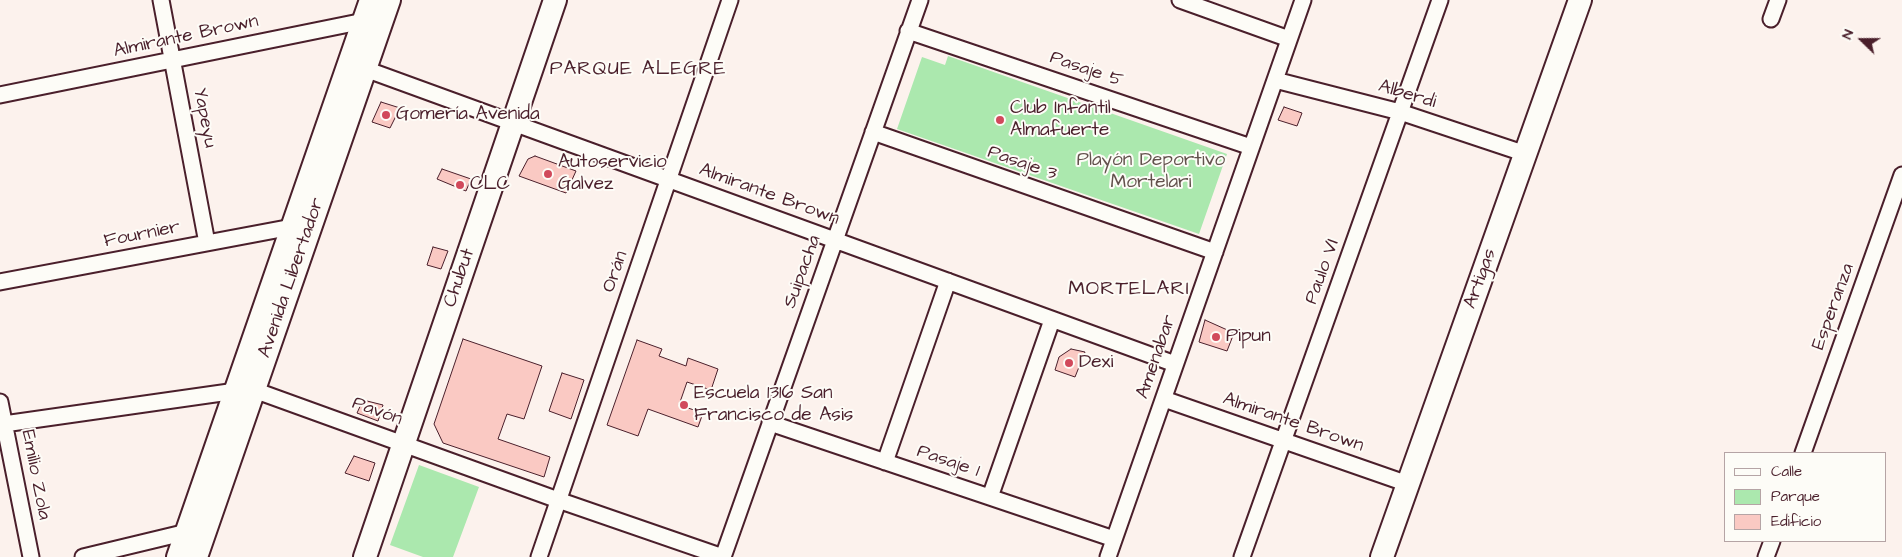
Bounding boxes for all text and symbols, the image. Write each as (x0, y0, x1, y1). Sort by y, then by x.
street label: Almirante Brown (111, 11, 261, 63)
north arrow (1837, 15, 1887, 65)
text: N (1837, 27, 1859, 42)
street label: Pasaje 5 (1046, 47, 1126, 93)
district label: PARQUE ALEGRE (548, 58, 728, 82)
street label: Alberdi (1375, 75, 1439, 115)
street label: Yapeyu (187, 86, 221, 150)
place label: Club Infantil Almafuerte (1010, 98, 1111, 142)
place label: Gomería Avenida (396, 104, 540, 126)
marker: Gomería Avenida (380, 109, 392, 121)
marker: Club Infantil Almafuerte (994, 114, 1006, 126)
street label: Pasaje 3 (984, 142, 1060, 186)
park label: Playón Deportivo Mortelari (1077, 150, 1225, 194)
place label: Autoservicio Galvez (558, 152, 667, 196)
street label: Almirante Brown (696, 159, 842, 231)
marker: Autoservicio Galvez (542, 168, 554, 180)
place label: CLC (470, 174, 510, 196)
marker: CLC (454, 179, 466, 191)
street label: Avenida Libertador (254, 195, 330, 361)
street label: Fournier (102, 216, 182, 254)
street label: Suipacha (779, 232, 827, 312)
street label: Paulo VI (1301, 236, 1345, 308)
street label: Chubut (439, 246, 481, 310)
street label: Artigas (1460, 246, 1502, 312)
street label: Orán (598, 248, 634, 296)
street label: Esperanza (1808, 261, 1860, 353)
district label: MORTELARI (1067, 278, 1191, 302)
street label: Amenabar (1132, 312, 1182, 402)
place label: Pipun (1226, 326, 1271, 348)
marker: Pipun (1210, 331, 1222, 343)
place label: Dexi (1079, 352, 1113, 374)
marker: Dexi (1063, 357, 1075, 369)
place label: Escuela 1316 San Francisco de Asis (694, 383, 853, 427)
street label: Almirante Brown (1220, 388, 1366, 458)
street label: Pavón (349, 392, 405, 432)
marker: Escuela 1316 San Francisco de Asis (678, 399, 690, 411)
street label: Emilio Zola (15, 428, 55, 522)
street label: Pasaje 1 (914, 441, 982, 483)
legend (1724, 452, 1887, 542)
text: Calle (1771, 461, 1802, 482)
text: Parque (1771, 486, 1820, 507)
text: Edificio (1771, 511, 1821, 532)

